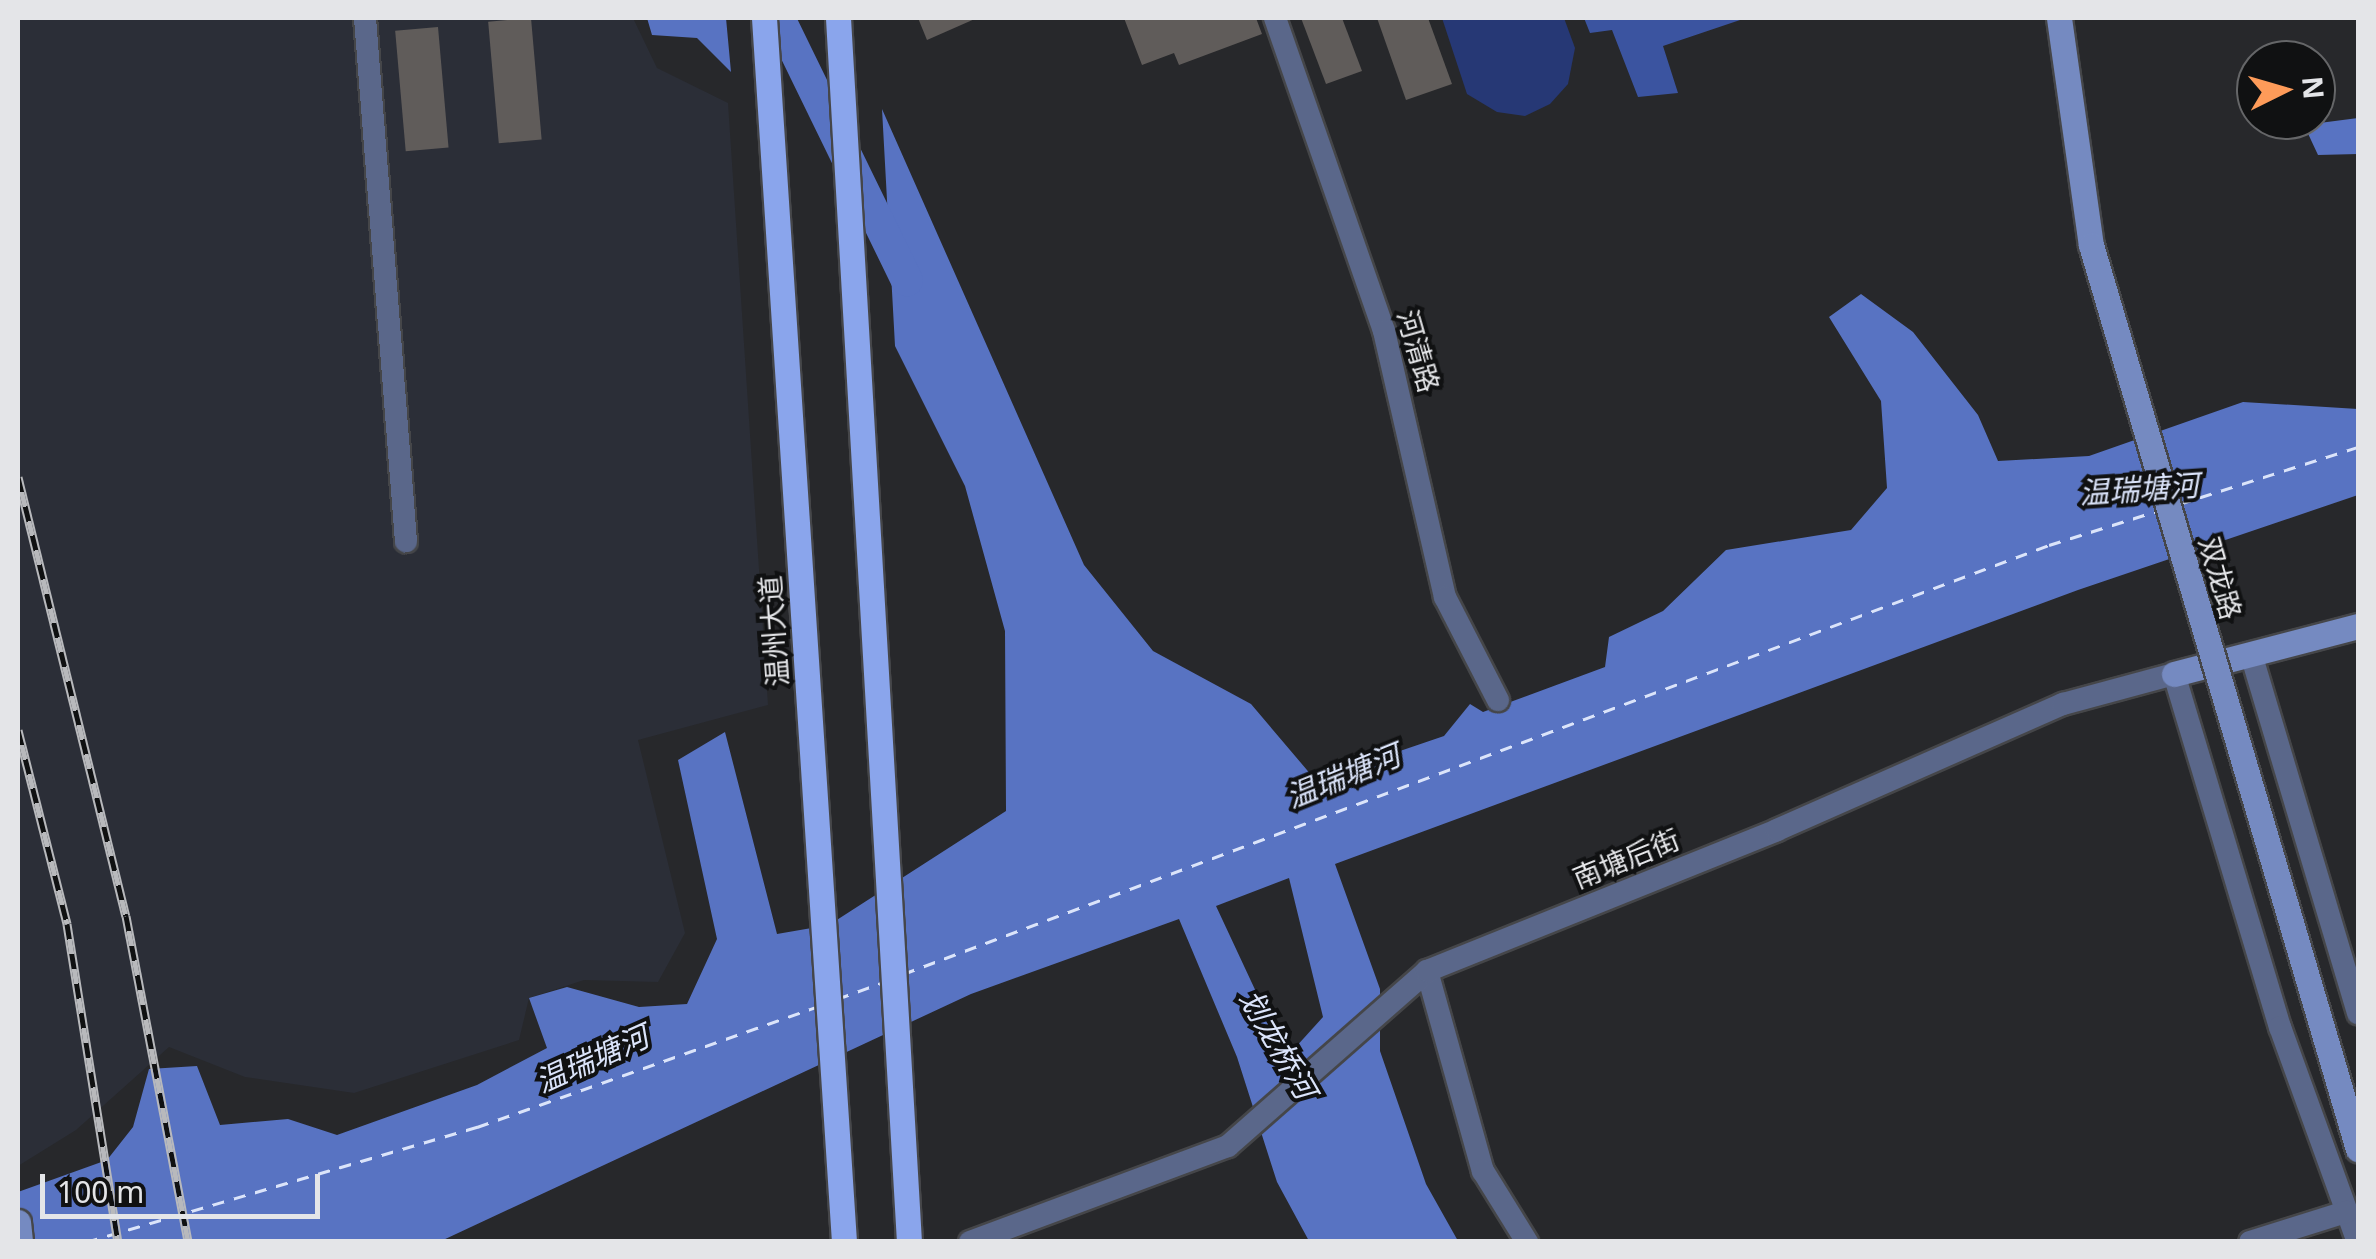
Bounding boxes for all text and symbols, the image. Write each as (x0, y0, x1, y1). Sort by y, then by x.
north arrow (2236, 40, 2336, 140)
text: N (2294, 75, 2334, 101)
street label: 河清路 (1391, 306, 1447, 396)
water label: 温瑞塘河 (2078, 467, 2200, 511)
street label: 双龙路 (2193, 533, 2249, 623)
street label: 温州大道 (752, 574, 794, 688)
water label: 温瑞塘河 (1281, 737, 1405, 815)
street label: 南塘后街 (1568, 821, 1684, 895)
water label: 划龙桥河 (1232, 983, 1324, 1105)
water label: 温瑞塘河 (530, 1018, 654, 1100)
scale bar (45, 1154, 325, 1216)
text: 100 m (57, 1171, 144, 1212)

